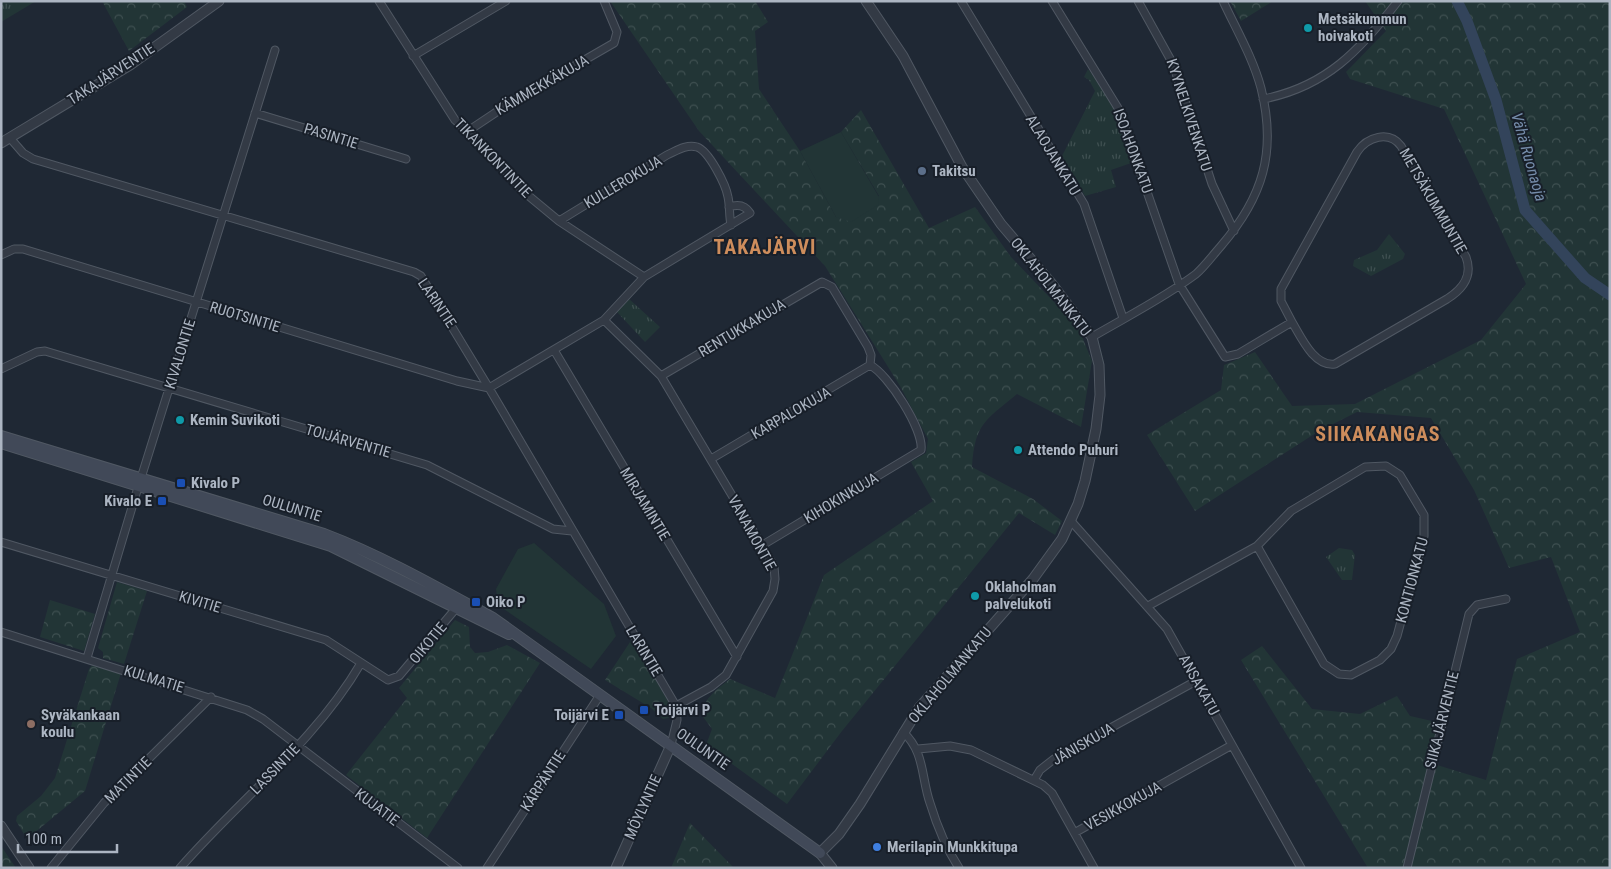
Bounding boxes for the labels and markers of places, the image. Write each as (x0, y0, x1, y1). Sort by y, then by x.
place label: Metsäkummun hoivakoti (1318, 10, 1407, 45)
marker: Metsäkummun hoivakoti (1302, 22, 1314, 34)
place label: Takitsu (932, 162, 976, 180)
marker: Takitsu (916, 165, 928, 177)
place label: Kemin Suvikoti (190, 411, 280, 429)
marker: Kemin Suvikoti (174, 414, 186, 426)
place label: Attendo Puhuri (1028, 441, 1118, 459)
marker: Attendo Puhuri (1012, 444, 1024, 456)
place label: Kivalo P (191, 474, 240, 492)
marker: Kivalo P (175, 477, 187, 489)
place label: Kivalo E (104, 492, 152, 510)
marker: Kivalo E (156, 495, 168, 507)
place label: Oklaholman palvelukoti (985, 578, 1056, 613)
marker: Oklaholman palvelukoti (969, 590, 981, 602)
place label: Oiko P (486, 593, 525, 611)
marker: Oiko P (470, 596, 482, 608)
place label: Toijärvi P (654, 701, 710, 719)
marker: Toijärvi P (638, 704, 650, 716)
place label: Syväkankaan koulu (41, 706, 120, 741)
place label: Toijärvi E (554, 706, 609, 724)
marker: Toijärvi E (613, 709, 625, 721)
marker: Syväkankaan koulu (25, 718, 37, 730)
place label: Merilapin Munkkitupa (887, 838, 1018, 856)
marker: Merilapin Munkkitupa (871, 841, 883, 853)

